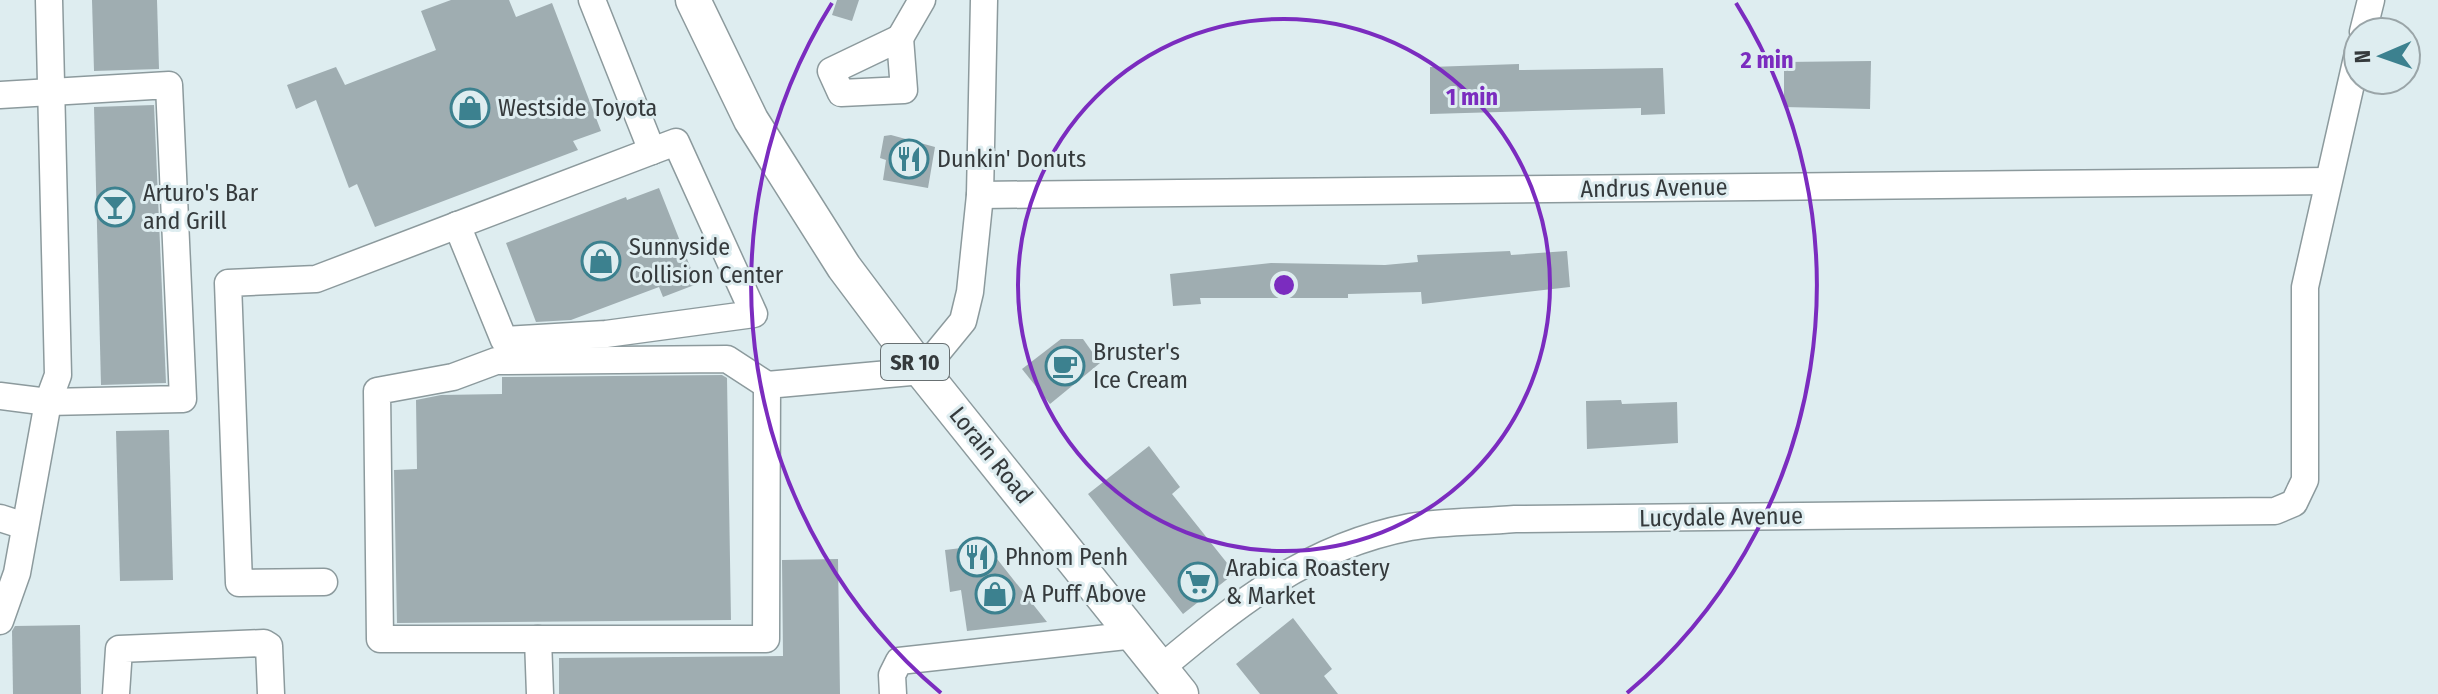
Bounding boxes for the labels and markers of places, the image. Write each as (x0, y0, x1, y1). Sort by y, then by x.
shop icon: Westside Toyota (449, 87, 491, 129)
place label: Westside Toyota (498, 94, 657, 122)
restaurant icon: Dunkin' Donuts (888, 138, 930, 180)
place label: Dunkin' Donuts (937, 145, 1086, 173)
place label: Arturo's Bar and Grill (143, 179, 259, 235)
bar icon: Arturo's Bar and Grill (94, 186, 136, 228)
place label: Sunnyside Collision Center (629, 233, 784, 289)
shop icon: Sunnyside Collision Center (580, 240, 622, 282)
centre of rings (1270, 271, 1298, 299)
place label: Bruster's Ice Cream (1093, 338, 1188, 394)
cafe icon: Bruster's Ice Cream (1044, 345, 1086, 387)
restaurant icon: Phnom Penh (956, 536, 998, 578)
place label: Phnom Penh (1005, 543, 1128, 571)
place label: Arabica Roastery & Market (1226, 554, 1390, 610)
supermarket icon: Arabica Roastery & Market (1177, 561, 1219, 603)
shop icon: A Puff Above (974, 573, 1016, 615)
place label: A Puff Above (1023, 580, 1146, 608)

